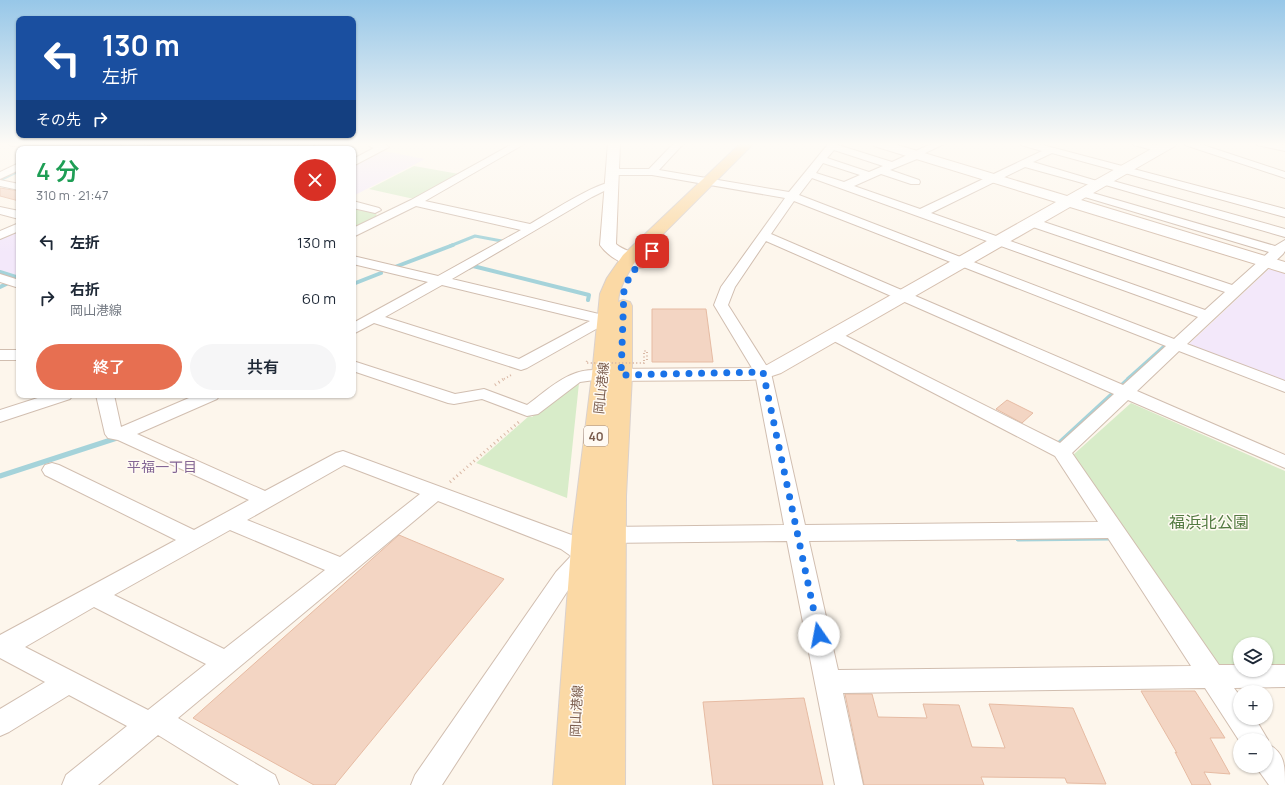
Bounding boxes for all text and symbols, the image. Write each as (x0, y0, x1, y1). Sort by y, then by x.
text: 130 m (102, 26, 180, 64)
icon: left (36, 32, 88, 84)
text: 左折 (102, 64, 138, 88)
icon: right (89, 108, 111, 130)
text: その先 (36, 109, 81, 130)
text: 4 分 (36, 154, 79, 187)
button: close (294, 159, 336, 201)
text: 310 m · 21:47 (36, 186, 109, 204)
icon: left (36, 231, 58, 253)
text: 左折 (70, 232, 100, 253)
text: 130 m (297, 232, 336, 253)
pin (635, 234, 669, 268)
icon: arrive (641, 240, 663, 262)
text: 右折 (70, 279, 100, 300)
icon: right (36, 287, 58, 309)
text: 60 m (302, 288, 336, 309)
text: 岡山港線 (70, 301, 122, 319)
button: 終了 (36, 344, 182, 390)
button: 共有 (190, 344, 336, 390)
street label: 岡山港線 (589, 361, 613, 415)
road number: 40 (584, 426, 608, 446)
district label: 平福一丁目 (127, 457, 197, 476)
park label: 福浜北公園 (1169, 511, 1249, 533)
position arrow (798, 614, 840, 656)
map controls (1233, 637, 1273, 773)
button: layers (1233, 637, 1273, 677)
street label: 岡山港線 (566, 685, 586, 737)
button: + (1233, 685, 1273, 725)
button: − (1233, 733, 1273, 773)

